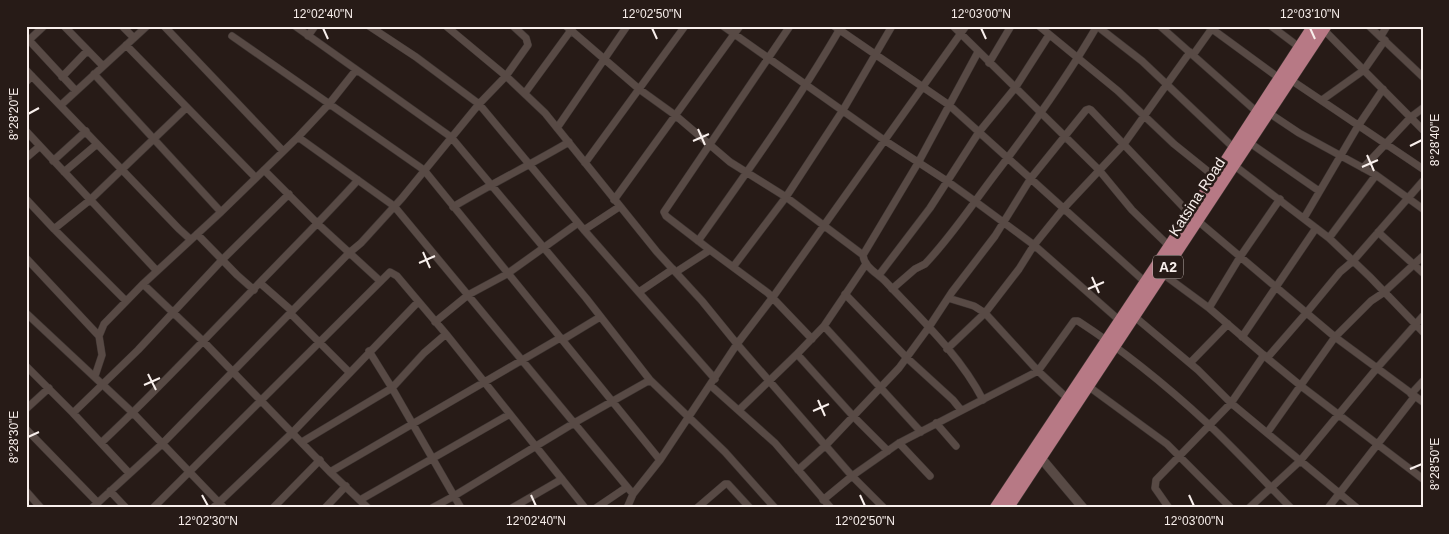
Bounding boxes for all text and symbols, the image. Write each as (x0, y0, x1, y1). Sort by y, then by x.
text: 12°02'40"N (293, 7, 353, 21)
text: 12°02'50"N (622, 7, 682, 21)
text: 12°03'00"N (951, 7, 1011, 21)
text: 12°03'10"N (1280, 7, 1340, 21)
text: 8°28'20"E (7, 88, 21, 140)
text: 8°28'40"E (1428, 114, 1442, 166)
street label: Katsina Road (1165, 154, 1228, 239)
road number: A2 (1153, 256, 1183, 278)
text: 8°28'30"E (7, 411, 21, 463)
text: 8°28'50"E (1428, 438, 1442, 490)
text: 12°02'30"N (178, 514, 238, 528)
text: 12°02'40"N (506, 514, 566, 528)
text: 12°02'50"N (835, 514, 895, 528)
text: 12°03'00"N (1164, 514, 1224, 528)

